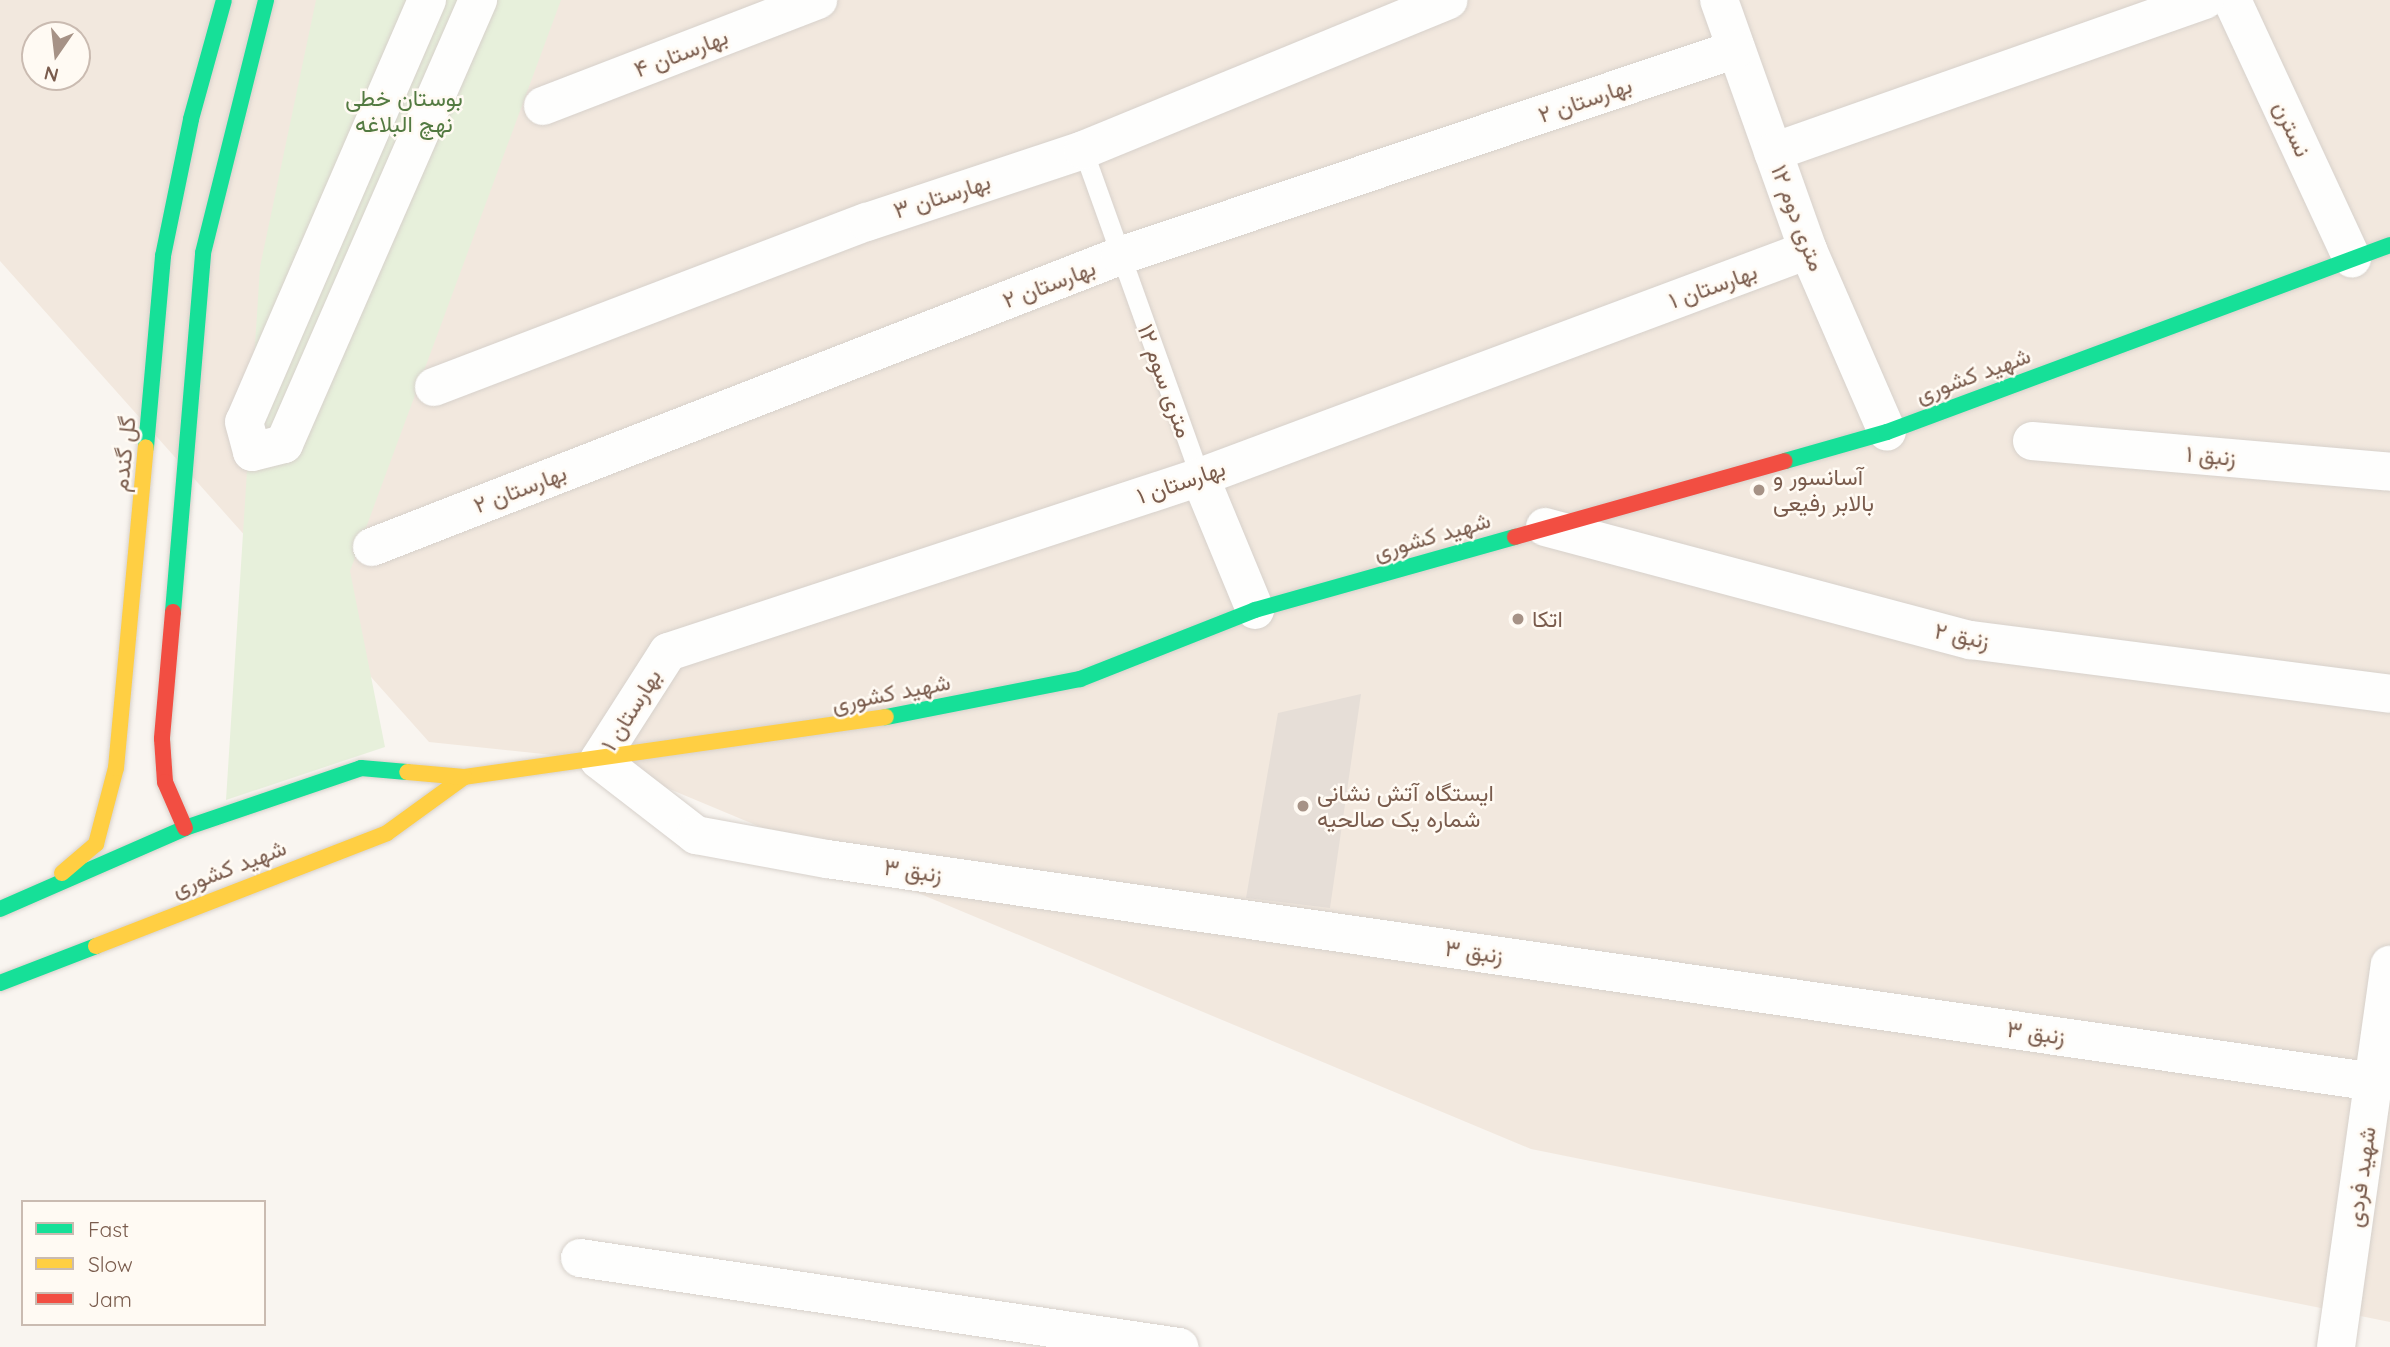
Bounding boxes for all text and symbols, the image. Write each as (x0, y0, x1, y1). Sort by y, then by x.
north arrow (21, 21, 91, 91)
street label: بهارستان ۴ (630, 23, 732, 83)
text: N (42, 61, 61, 88)
street label: بهارستان ۲ (1535, 71, 1635, 129)
park label: بوستان خطی نهچ البلاغه (345, 84, 463, 138)
street label: نسترن (2267, 97, 2317, 161)
street label: ۱۲ متری دوم (1765, 161, 1831, 275)
street label: بهارستان ۳ (890, 167, 994, 225)
street label: بهارستان ۲ (999, 254, 1099, 314)
street label: بهارستان ۱ (1665, 257, 1761, 315)
street label: ۱۲ متری سوم (1132, 320, 1198, 442)
street label: شهید کشوری (1912, 341, 2034, 409)
street label: گل گندم (106, 415, 142, 493)
street label: زنبق ۱ (2185, 440, 2237, 472)
street label: بهارستان ۱ (1133, 454, 1229, 510)
street label: بهارستان ۲ (470, 459, 570, 519)
place label: آسانسور و بالابر رفیعی (1773, 463, 1874, 517)
marker: آسانسور و بالابر رفیعی (1751, 482, 1767, 498)
street label: شهید کشوری (1370, 506, 1494, 566)
place label: اتکا (1532, 605, 1563, 633)
marker: اتکا (1510, 611, 1526, 627)
street label: زنبق ۲ (1932, 617, 1992, 655)
street label: بهارستان ۱ (595, 664, 667, 756)
street label: شهید کشوری (829, 668, 953, 718)
place label: ایستگاه آتش نشانی شماره یک صالحیه (1317, 779, 1494, 833)
marker: ایستگاه آتش نشانی شماره یک صالحیه (1295, 798, 1311, 814)
street label: شهید کشوری (168, 834, 290, 902)
street label: زنبق ۳ (882, 853, 944, 889)
street label: زنبق ۳ (1443, 934, 1505, 970)
street label: زنبق ۳ (2005, 1015, 2067, 1051)
street label: شهید فردی (2340, 1125, 2382, 1229)
legend (21, 1200, 266, 1326)
text: Fast (88, 1216, 129, 1242)
text: Slow (88, 1251, 133, 1277)
text: Jam (88, 1286, 132, 1312)

